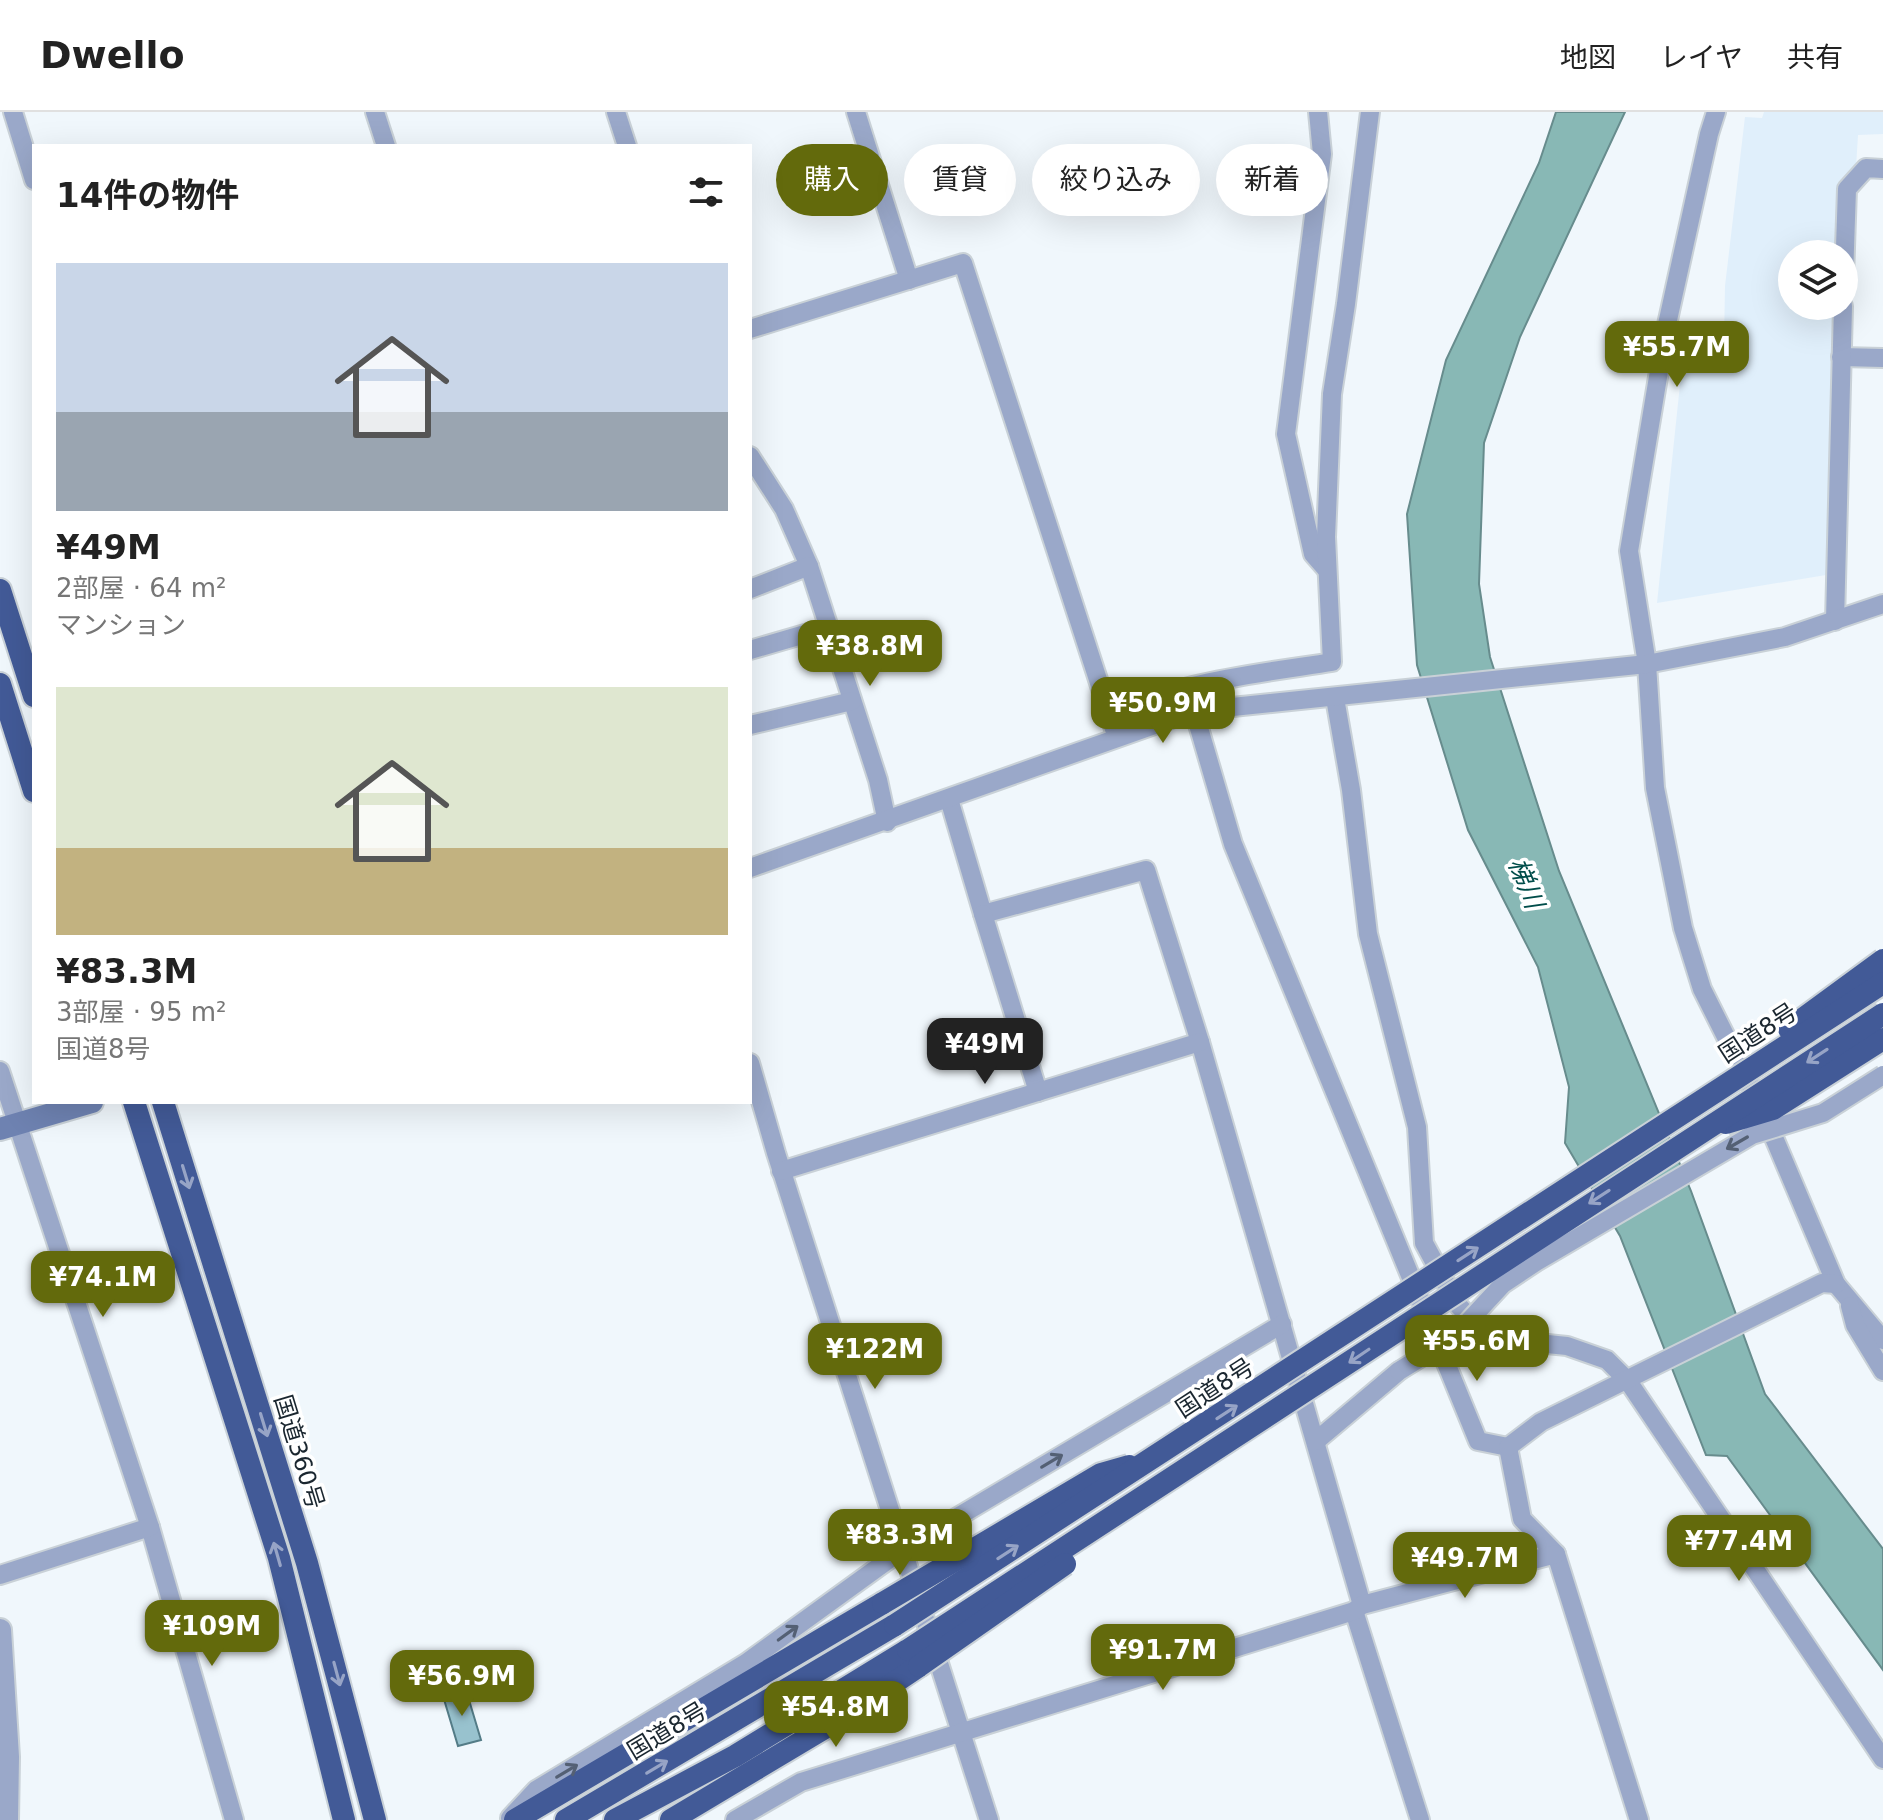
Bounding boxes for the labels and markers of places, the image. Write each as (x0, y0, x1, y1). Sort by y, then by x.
pin: ¥55.7M (1612, 321, 1742, 389)
pin: ¥38.8M (805, 620, 935, 688)
pin: ¥50.9M (1098, 677, 1228, 745)
pin: ¥49M (938, 1018, 1032, 1086)
pin: ¥74.1M (38, 1251, 168, 1319)
pin: ¥55.6M (1412, 1315, 1542, 1383)
pin: ¥122M (819, 1323, 931, 1391)
pin: ¥83.3M (835, 1509, 965, 1577)
pin: ¥77.4M (1674, 1515, 1804, 1583)
pin: ¥49.7M (1400, 1532, 1530, 1600)
pin: ¥109M (156, 1600, 268, 1668)
pin: ¥91.7M (1098, 1624, 1228, 1692)
pin: ¥56.9M (397, 1650, 527, 1718)
pin: ¥54.8M (771, 1681, 901, 1749)

